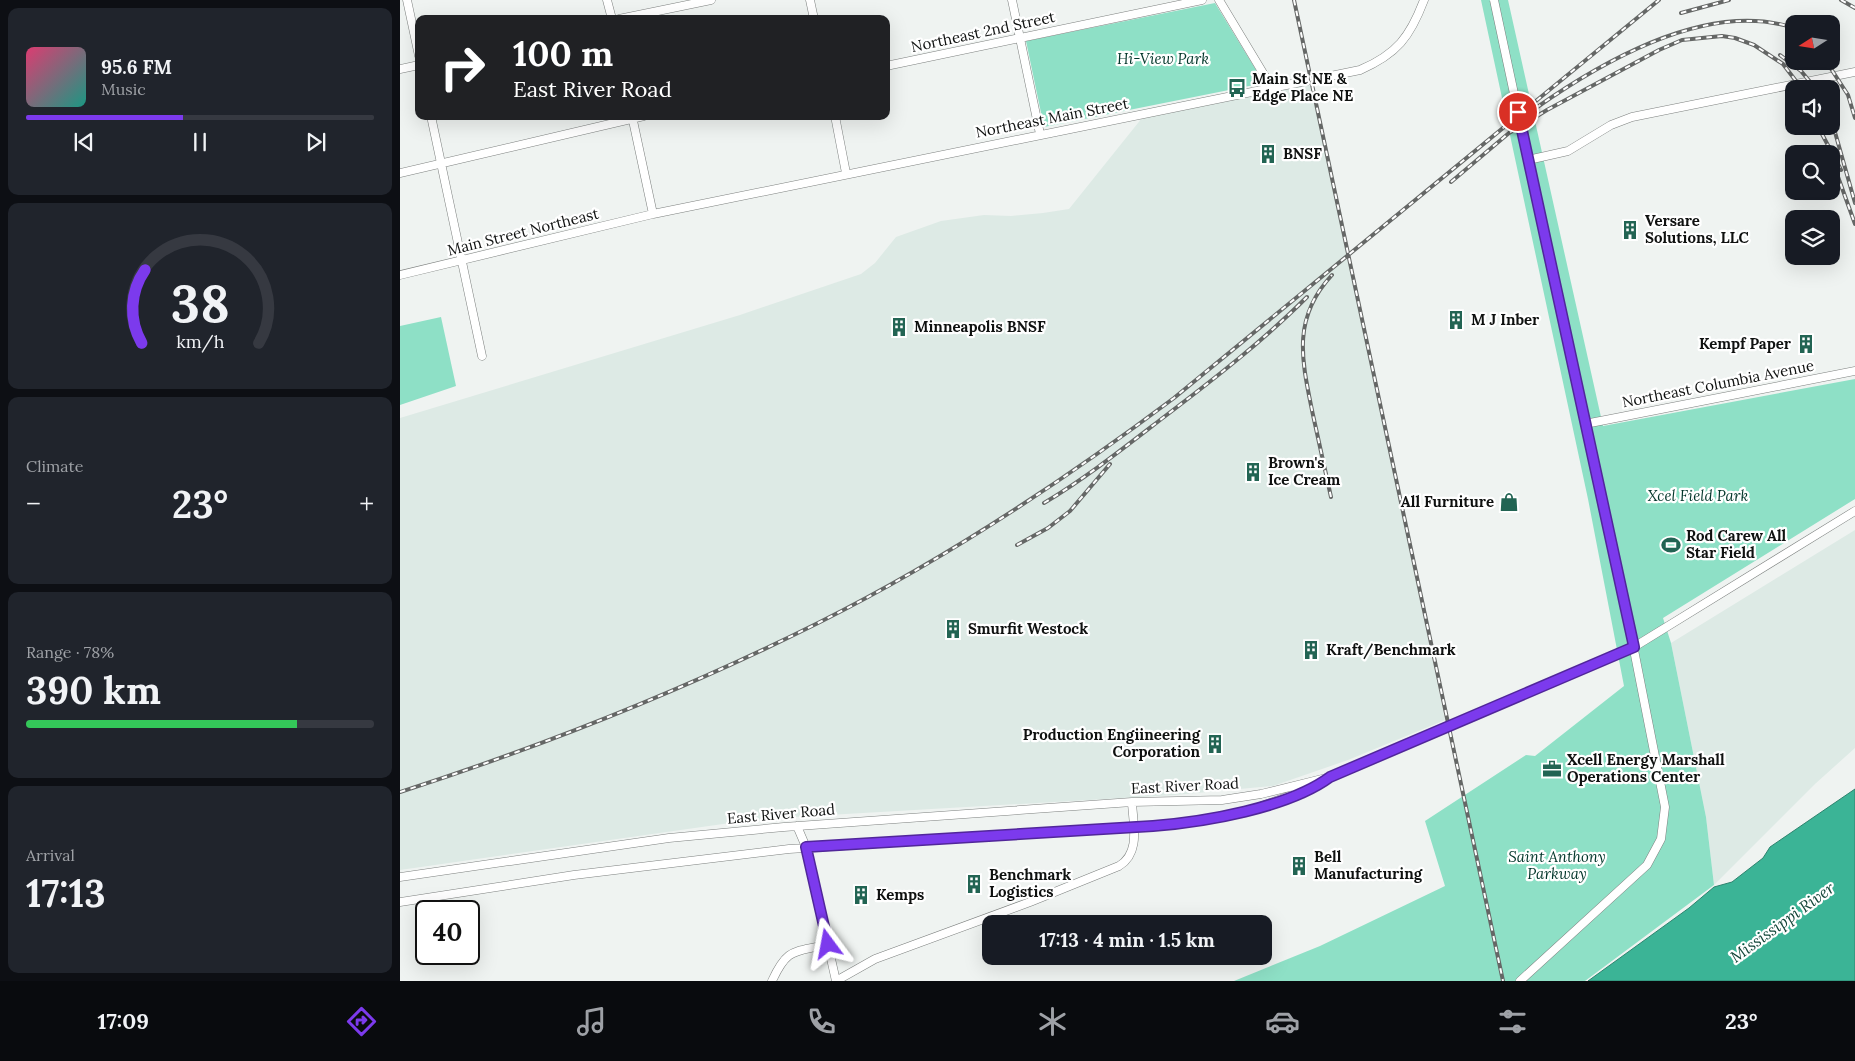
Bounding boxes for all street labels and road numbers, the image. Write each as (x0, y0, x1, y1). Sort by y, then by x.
street label: Northeast 2nd Street (909, 7, 1057, 56)
street label: Northeast Main Street (974, 93, 1130, 142)
street label: Main Street Northeast (445, 203, 601, 260)
street label: Northeast Columbia Avenue (1620, 356, 1816, 411)
street label: East River Road (1130, 773, 1240, 798)
street label: East River Road (726, 799, 836, 828)

